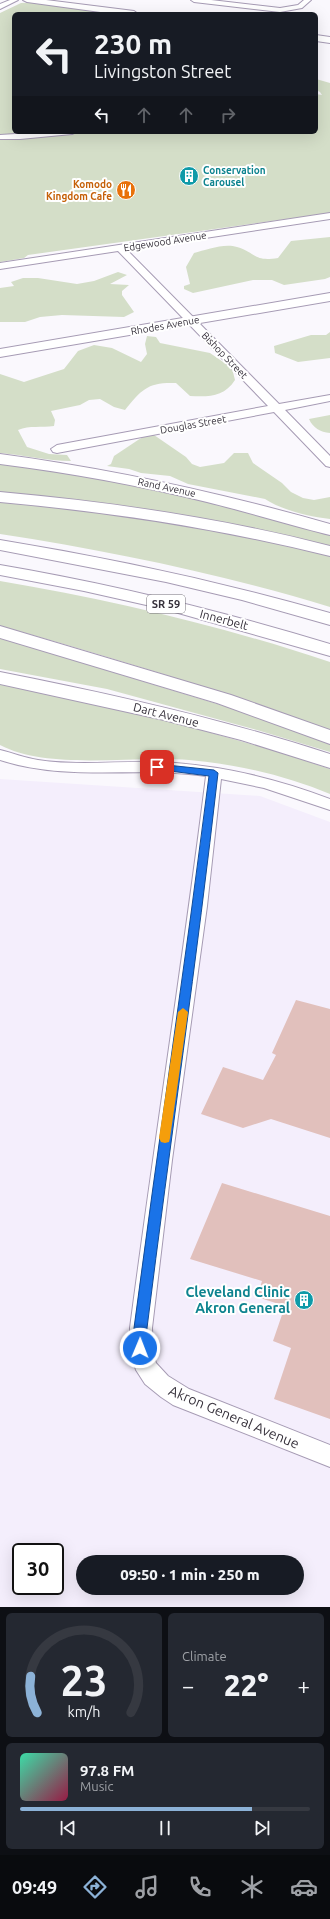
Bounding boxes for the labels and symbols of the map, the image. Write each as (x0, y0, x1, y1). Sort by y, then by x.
building icon: Conservation Carousel (178, 165, 200, 187)
place label: Conservation Carousel (203, 165, 266, 188)
place label: Komodo Kingdom Cafe (46, 179, 112, 202)
restaurant icon: Komodo Kingdom Cafe (115, 179, 137, 201)
street label: Edgewood Avenue (123, 229, 207, 253)
street label: Rhodes Avenue (130, 314, 200, 337)
street label: Bishop Street (200, 330, 250, 381)
street label: Douglas Street (159, 413, 227, 436)
street label: Rand Avenue (137, 476, 197, 499)
road number: SR 59 (147, 595, 185, 613)
street label: Innerbelt (199, 607, 250, 632)
street label: Dart Avenue (132, 700, 200, 729)
pin (140, 750, 174, 784)
place label: Cleveland Clinic Akron General (185, 1284, 290, 1316)
building icon: Cleveland Clinic Akron General (293, 1289, 315, 1311)
position arrow (119, 1327, 161, 1369)
street label: Akron General Avenue (166, 1382, 302, 1452)
speed limit sign: 30 (12, 1543, 64, 1595)

